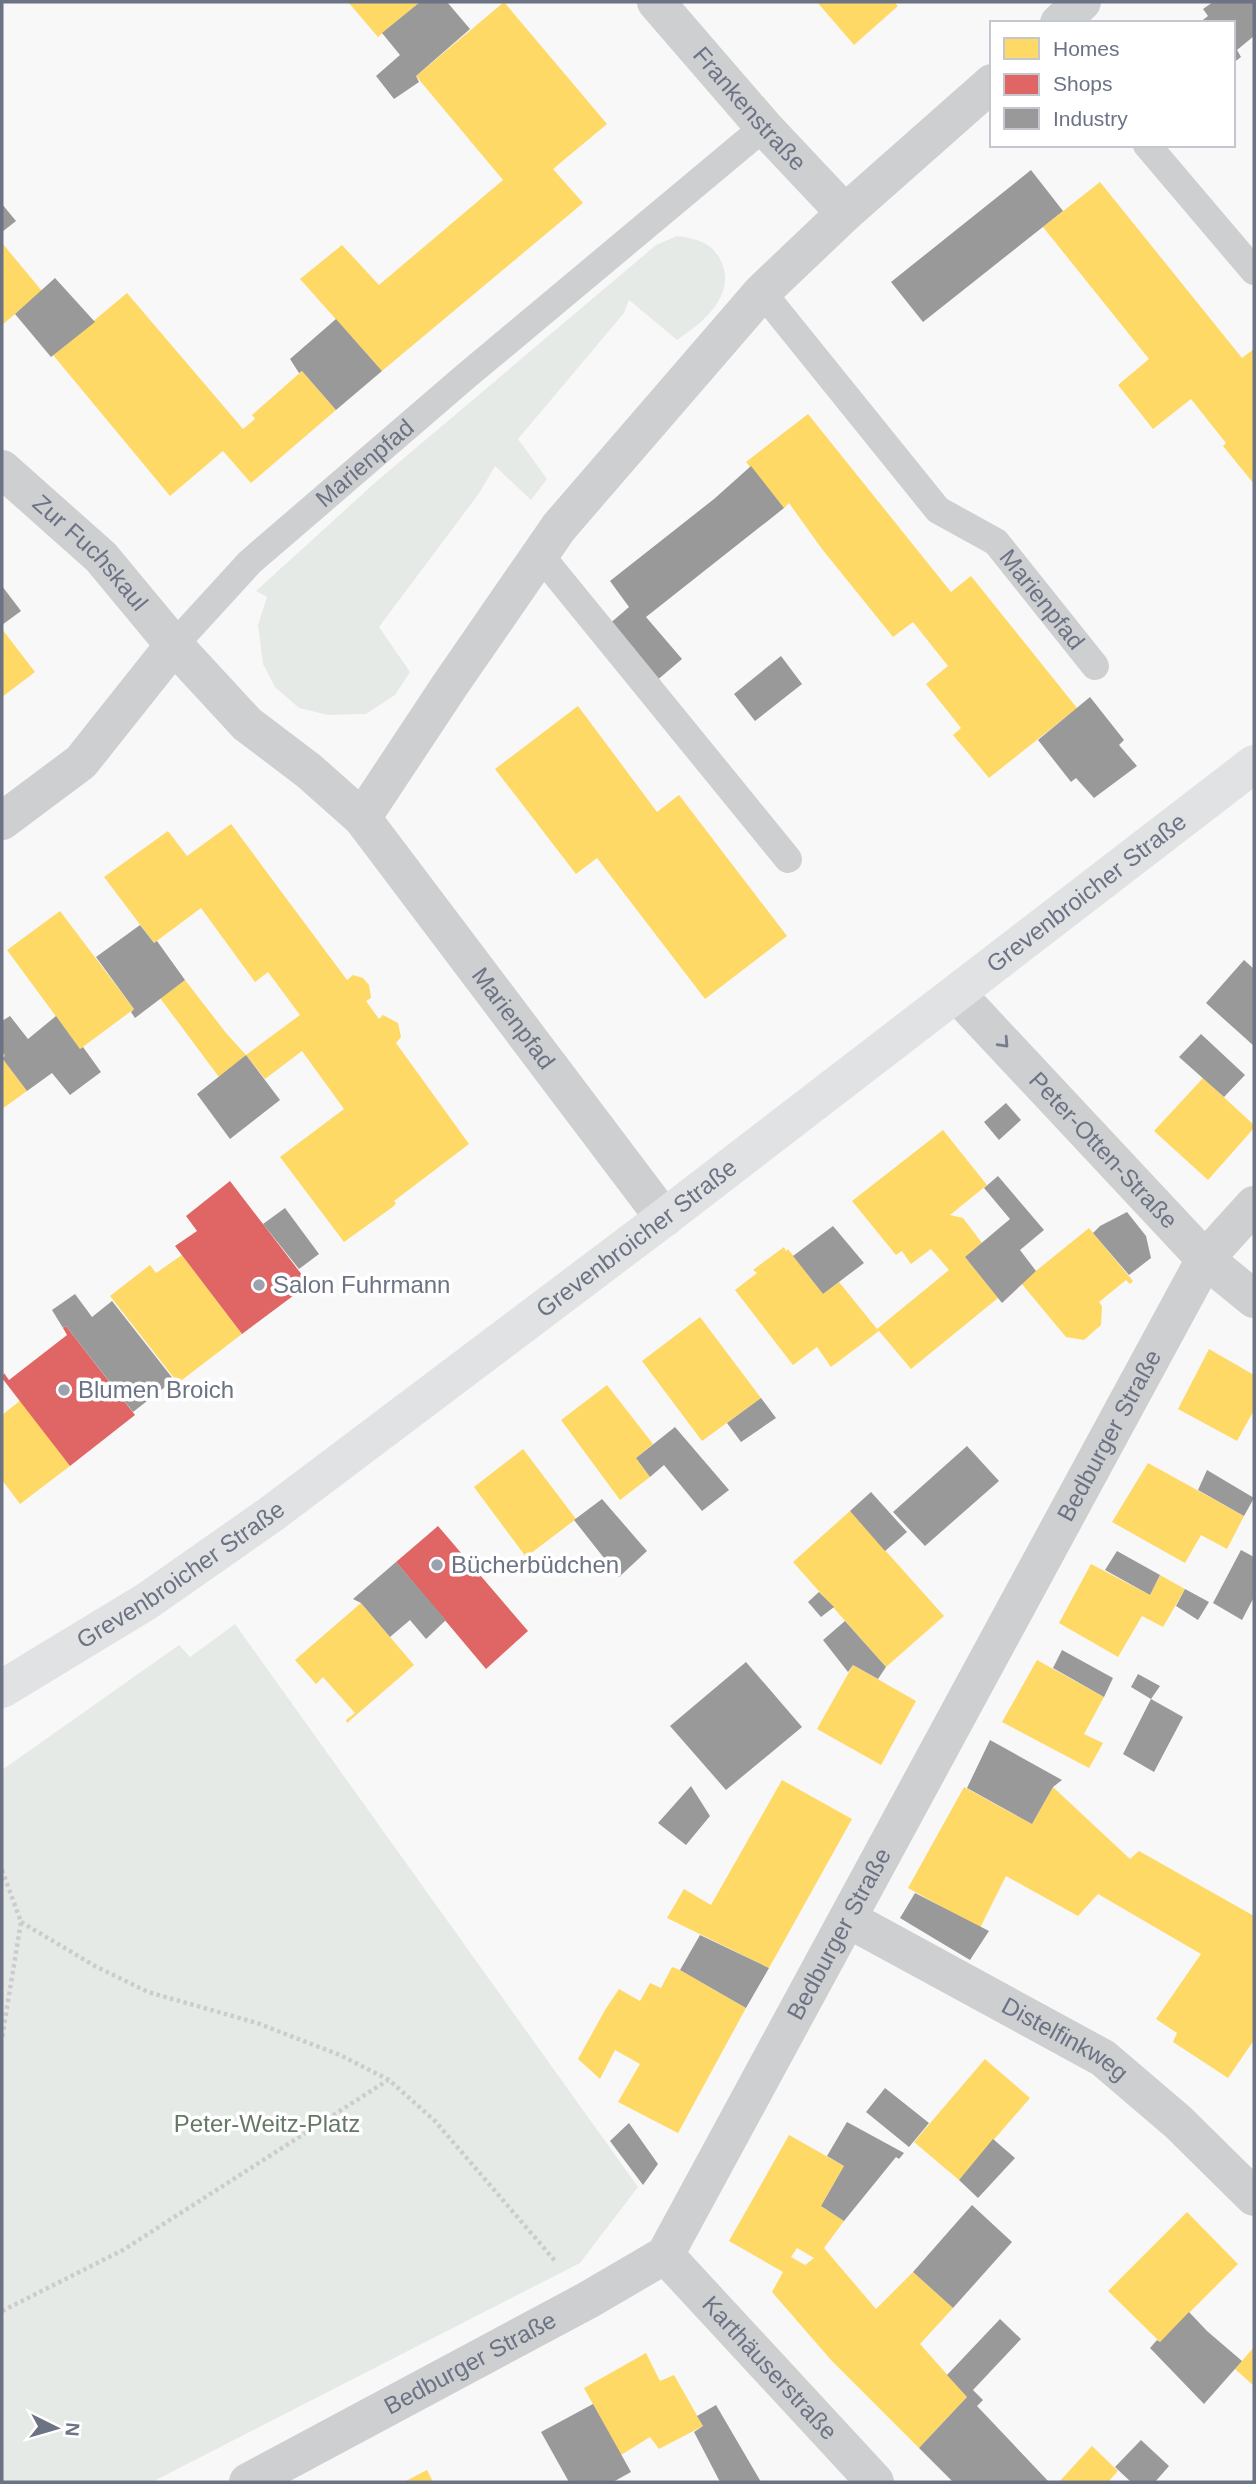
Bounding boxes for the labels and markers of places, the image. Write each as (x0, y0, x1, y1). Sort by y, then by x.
place label: Salon Fuhrmann (273, 1271, 450, 1298)
marker: Salon Fuhrmann (251, 1277, 267, 1293)
place label: Blumen Broich (78, 1376, 234, 1403)
marker: Blumen Broich (56, 1382, 72, 1398)
place label: Bücherbüdchen (451, 1551, 619, 1578)
marker: Bücherbüdchen (429, 1557, 445, 1573)

